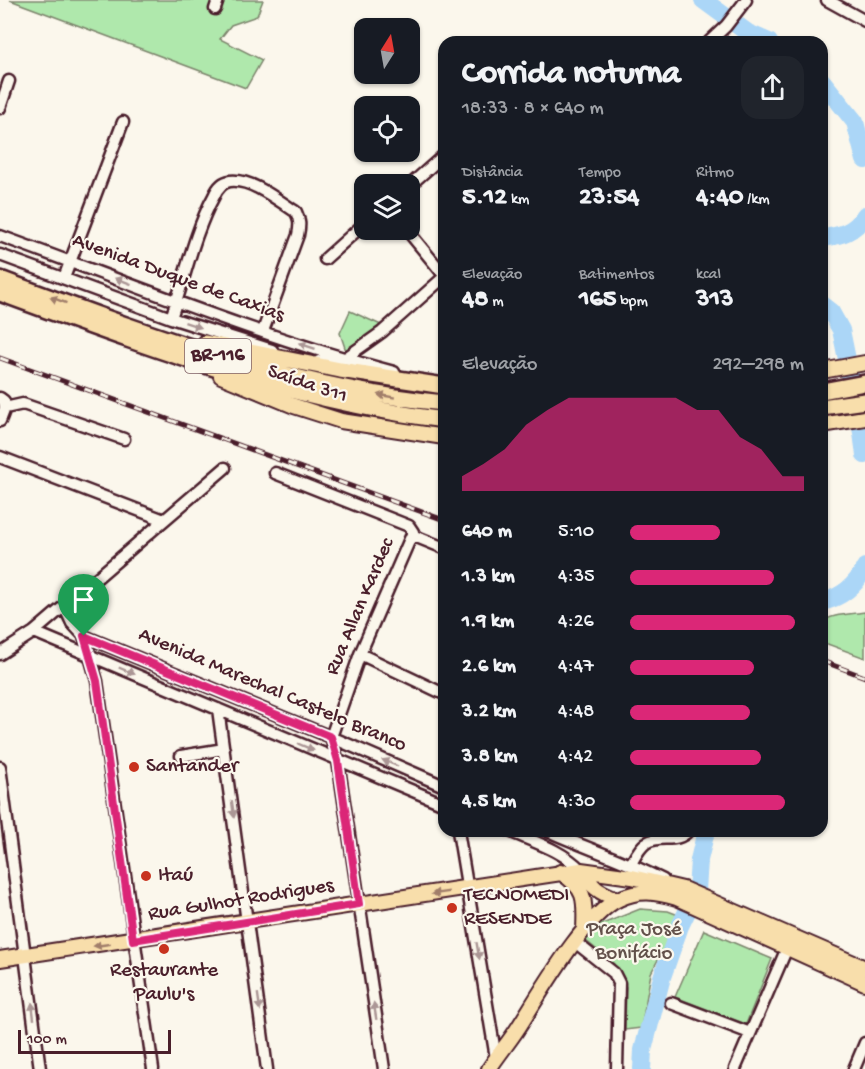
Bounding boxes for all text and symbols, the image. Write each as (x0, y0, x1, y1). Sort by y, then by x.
north arrow (354, 18, 420, 84)
map controls (354, 18, 420, 240)
text: Corrida noturna (462, 56, 680, 94)
button: share (741, 56, 804, 119)
button: locate (354, 96, 420, 162)
text: 18:33 · 8 × 640 m (462, 98, 604, 121)
text: Distância (462, 164, 523, 183)
text: Tempo (579, 164, 621, 183)
text: Ritmo (696, 164, 734, 183)
button: layers (354, 174, 420, 240)
text: 5.12 (462, 183, 507, 214)
text: 23:54 (579, 183, 639, 214)
text: 4:40 (696, 183, 744, 214)
text: km (507, 191, 529, 210)
text: /km (744, 191, 770, 210)
street label: Avenida Duque de Caxias (69, 229, 289, 329)
text: Elevação (462, 266, 522, 285)
text: Batimentos (579, 266, 654, 285)
text: kcal (696, 266, 721, 285)
one-way arrow (114, 275, 132, 285)
text: 48 (462, 285, 489, 316)
text: 165 (579, 285, 616, 316)
text: 313 (696, 285, 734, 316)
text: m (489, 293, 504, 312)
text: bpm (616, 293, 648, 312)
one-way arrow (49, 295, 67, 305)
one-way arrow (184, 321, 202, 330)
road number: BR-116 (185, 339, 251, 373)
one-way arrow (298, 341, 316, 351)
text: Elevação (462, 354, 537, 377)
text: 292–298 m (712, 354, 804, 377)
street label: Saída 311 (264, 360, 350, 410)
one-way arrow (376, 391, 395, 400)
text: 640 m (462, 521, 512, 544)
text: 5:10 (558, 521, 594, 544)
street label: Rua Allan Kardec (321, 534, 401, 679)
text: 1.3 km (462, 566, 515, 589)
text: 4:35 (558, 566, 595, 589)
pin (58, 574, 109, 636)
icon: arrive (67, 583, 100, 616)
text: 1.9 km (462, 611, 514, 634)
text: 4:26 (558, 611, 594, 634)
street label: Avenida Marechal Castelo Branco (134, 623, 410, 759)
text: 2.6 km (462, 656, 516, 679)
text: 4:47 (558, 656, 594, 679)
one-way arrow (118, 667, 136, 676)
text: 3.2 km (462, 701, 516, 724)
text: 4:48 (558, 701, 594, 724)
one-way arrow (298, 742, 316, 752)
text: 3.8 km (462, 746, 517, 769)
text: 4:42 (558, 746, 593, 769)
place label: Santander (146, 755, 240, 780)
one-way arrow (381, 758, 399, 768)
marker: Santander (127, 760, 141, 774)
text: 4.5 km (462, 791, 516, 814)
text: 4:30 (558, 791, 595, 814)
one-way arrow (228, 799, 237, 818)
place label: Itaú (158, 864, 193, 889)
marker: Itaú (139, 869, 153, 883)
street label: Rua Gulhot Rodrigues (146, 874, 337, 928)
place label: TECNOMEDI RESENDE (463, 884, 569, 933)
one-way arrow (430, 888, 449, 897)
marker: TECNOMEDI RESENDE (445, 901, 459, 915)
park label: Praça José Bonifácio (585, 918, 683, 967)
one-way arrow (92, 940, 111, 949)
one-way arrow (474, 941, 483, 960)
marker: Restaurante Paulu's (157, 942, 171, 956)
place label: Restaurante Paulu's (110, 959, 219, 1008)
one-way arrow (254, 992, 263, 1011)
one-way arrow (28, 1001, 38, 1020)
one-way arrow (370, 1002, 379, 1021)
scale bar (18, 1027, 171, 1054)
text: 100 m (27, 1031, 67, 1050)

